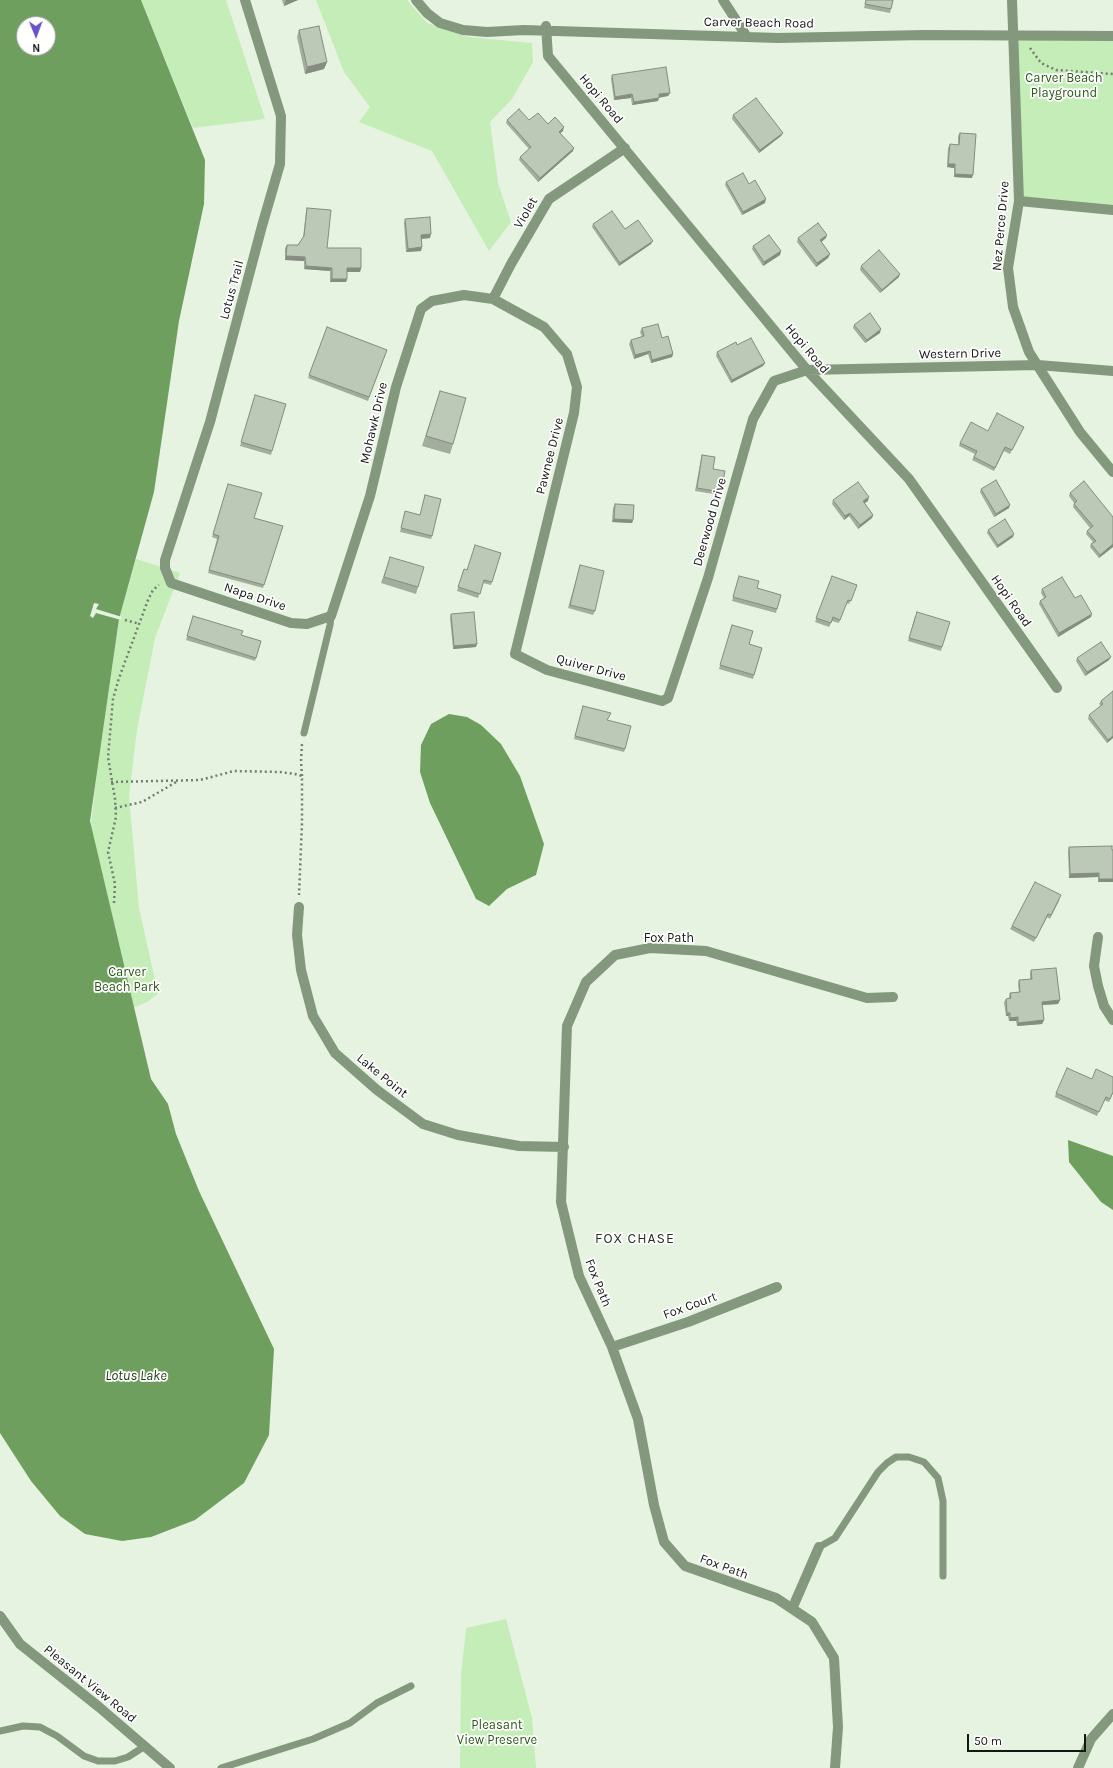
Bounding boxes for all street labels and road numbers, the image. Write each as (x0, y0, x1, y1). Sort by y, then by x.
street label: Carver Beach Road (704, 14, 814, 32)
street label: Hopi Road (576, 71, 626, 127)
street label: Nez Perce Drive (989, 180, 1013, 272)
street label: Violet (511, 195, 541, 231)
street label: Lotus Trail (217, 259, 247, 321)
street label: Hopi Road (782, 321, 832, 377)
street label: Western Drive (919, 345, 1001, 363)
street label: Mohawk Drive (357, 381, 391, 465)
street label: Pawnee Drive (533, 416, 567, 496)
street label: Deerwood Drive (690, 476, 730, 568)
street label: Hopi Road (987, 572, 1035, 630)
street label: Napa Drive (222, 580, 288, 614)
street label: Quiver Drive (554, 651, 628, 685)
street label: Fox Path (644, 930, 694, 946)
street label: Lake Point (353, 1051, 411, 1101)
street label: Fox Path (581, 1257, 615, 1309)
street label: Fox Court (661, 1289, 719, 1323)
street label: Fox Path (698, 1551, 750, 1583)
street label: Pleasant View Road (40, 1642, 140, 1726)

